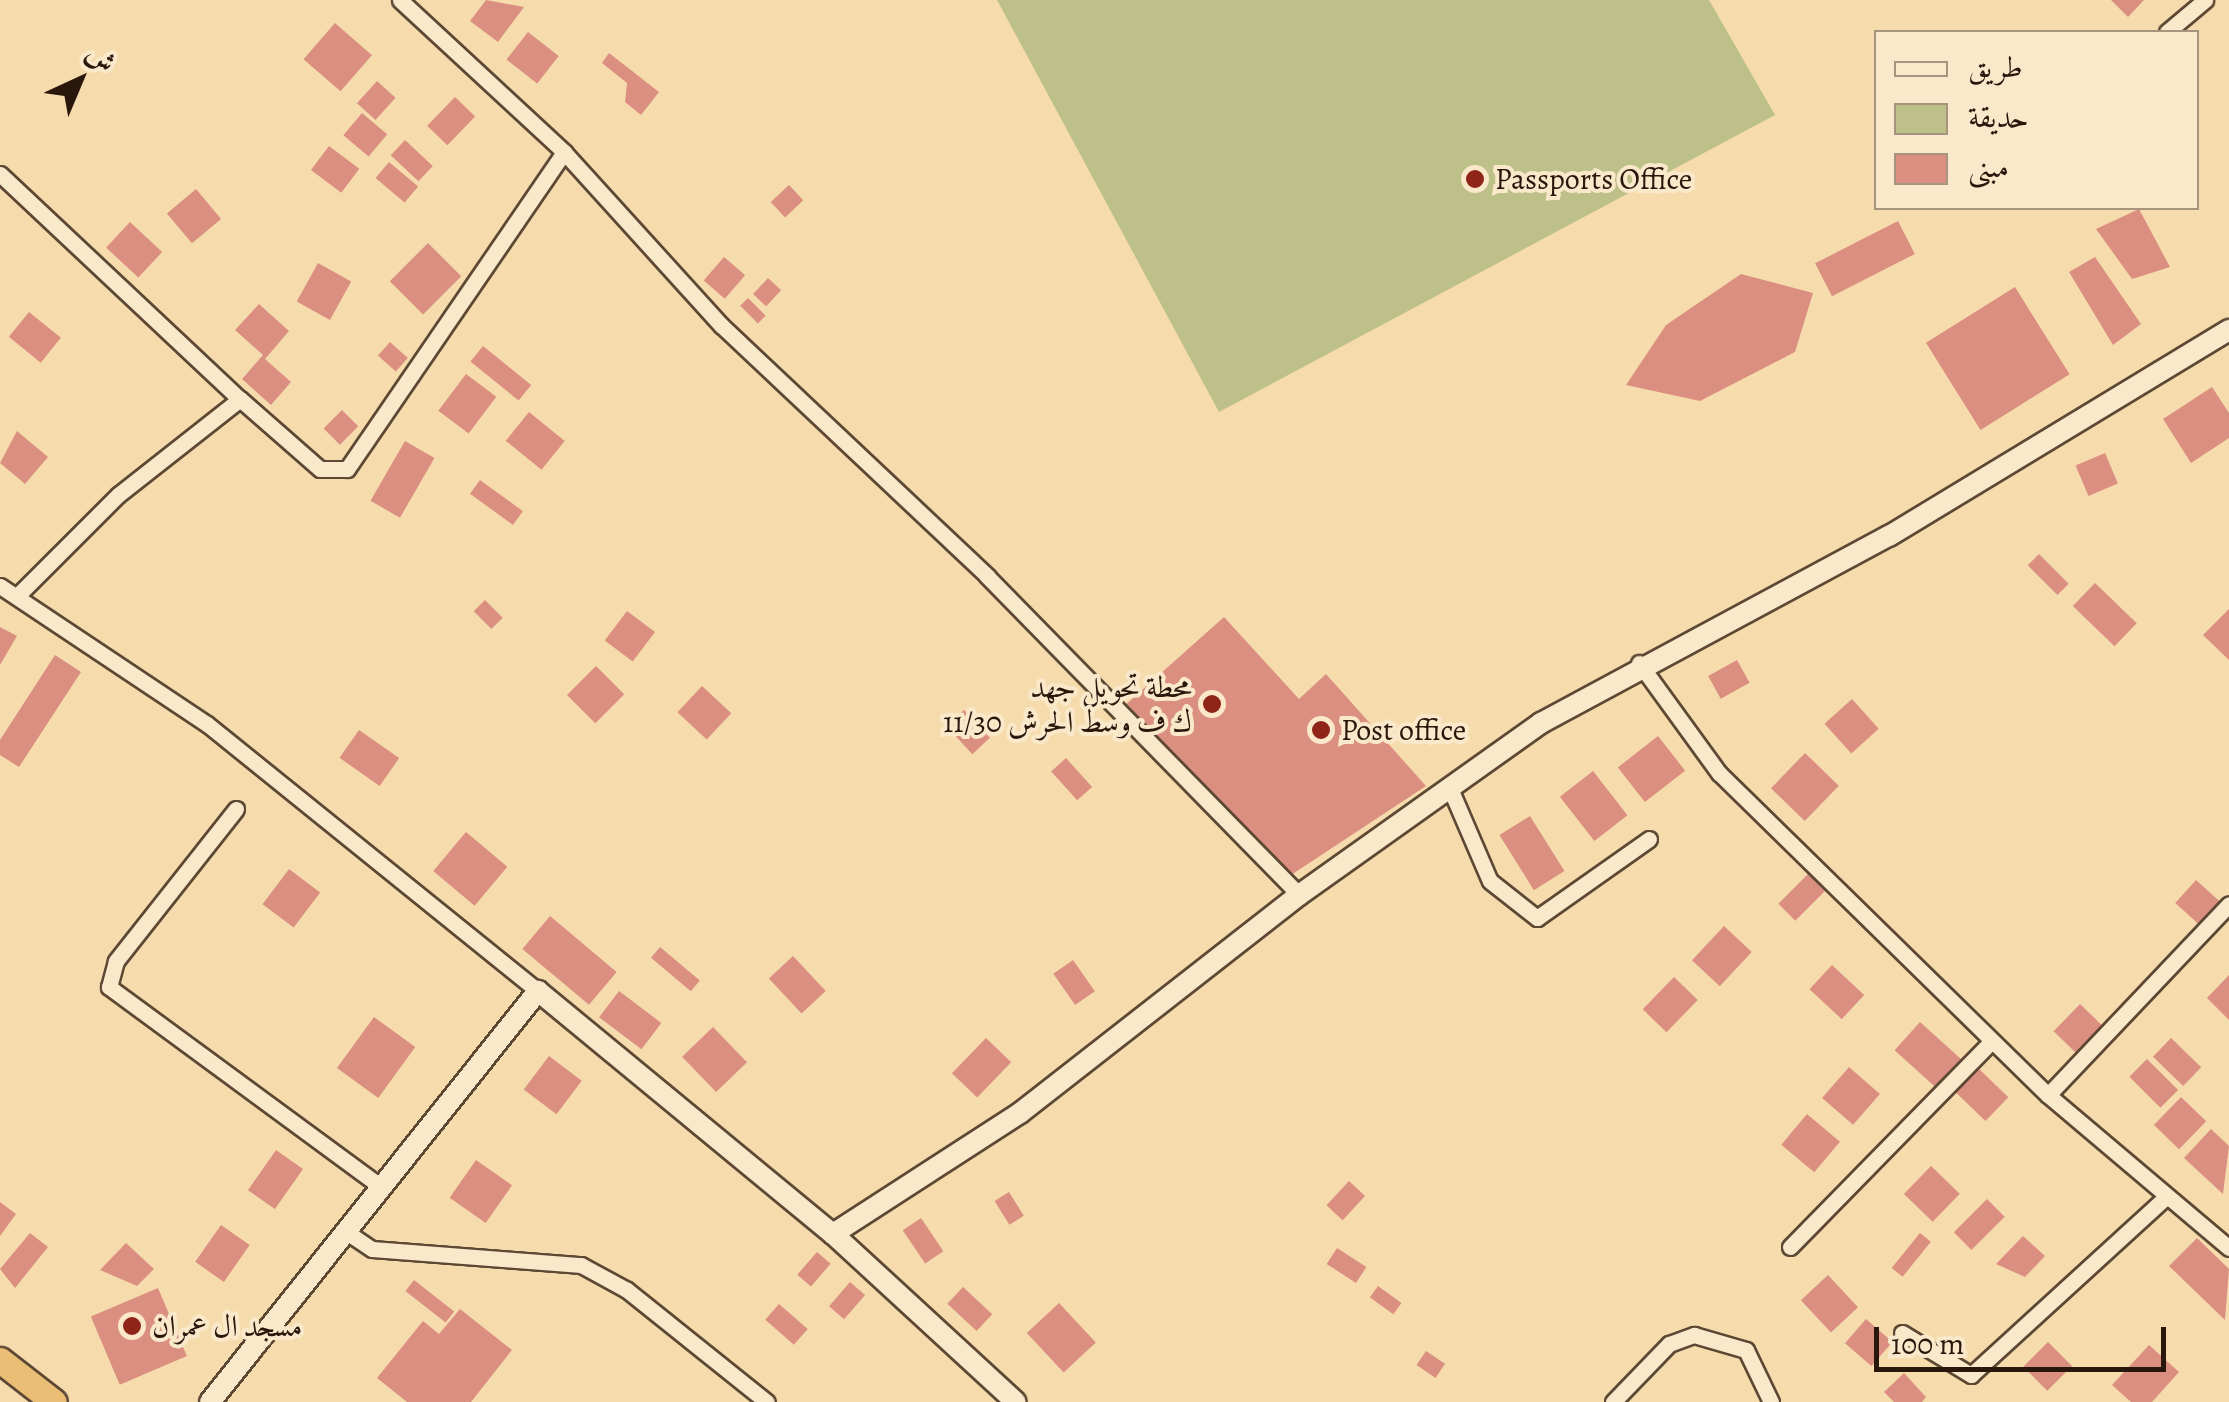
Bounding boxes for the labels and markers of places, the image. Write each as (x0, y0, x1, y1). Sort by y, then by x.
place label: Passports Office (1495, 161, 1692, 197)
marker: Passports Office (1464, 168, 1486, 190)
place label: محطة تحويل جهد 11/30 ك ف وسط الحرش (943, 669, 1192, 740)
marker: محطة تحويل جهد 11/30 ك ف وسط الحرش (1201, 693, 1223, 715)
place label: Post office (1341, 712, 1466, 748)
marker: Post office (1310, 719, 1332, 741)
place label: مسجد ال عمران (152, 1308, 302, 1344)
marker: مسجد ال عمران (121, 1315, 143, 1337)

